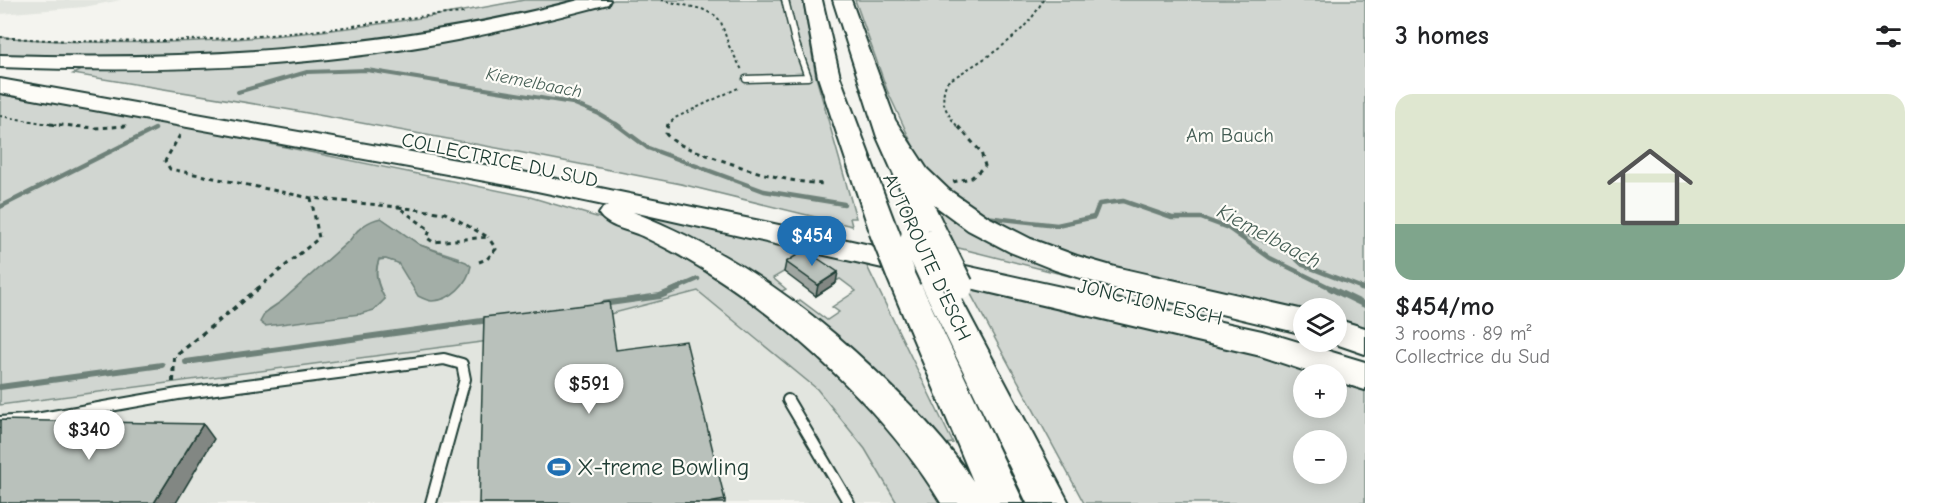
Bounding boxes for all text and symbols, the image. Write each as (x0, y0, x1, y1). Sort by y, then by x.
icon: filters (1872, 20, 1905, 53)
text: 3 homes (1395, 21, 1489, 51)
water label: Kiemelbaach (484, 63, 584, 103)
park label: Am Bauch (1186, 124, 1274, 147)
street label: COLLECTRICE DU SUD (400, 128, 600, 192)
icon: home (1596, 133, 1704, 241)
street label: AUTOROUTE D'ESCH (878, 170, 976, 344)
water label: Kiemelbaach (1213, 199, 1325, 273)
pin: $454 (776, 216, 848, 267)
text: $454 (791, 224, 833, 247)
street label: JONCTION ESCH (1075, 274, 1225, 330)
text: $454/mo (1395, 292, 1494, 322)
map controls (1293, 298, 1347, 484)
button: layers (1293, 298, 1347, 352)
text: 3 rooms · 89 m² (1395, 322, 1531, 345)
text: Collectrice du Sud (1395, 345, 1550, 368)
pin: $591 (553, 364, 625, 415)
button: + (1293, 364, 1347, 418)
text: $591 (569, 372, 609, 395)
pin: $340 (53, 410, 125, 461)
text: $340 (68, 418, 110, 441)
button: − (1293, 430, 1347, 484)
place label: X-treme Bowling (577, 453, 749, 481)
sports icon: X-treme Bowling (546, 454, 572, 480)

